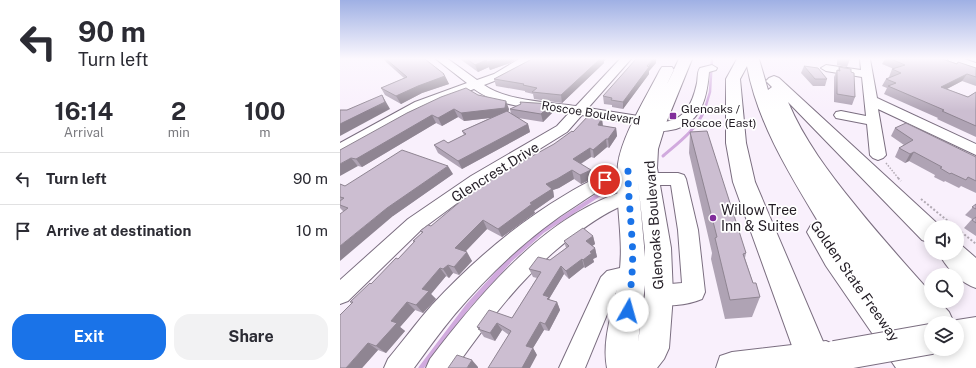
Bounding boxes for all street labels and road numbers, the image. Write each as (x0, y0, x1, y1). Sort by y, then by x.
street label: Roscoe Boulevard (541, 98, 641, 128)
street label: Glencrest Drive (448, 139, 542, 205)
street label: Glenoaks Boulevard (642, 160, 666, 290)
street label: Golden State Freeway (807, 218, 903, 345)

